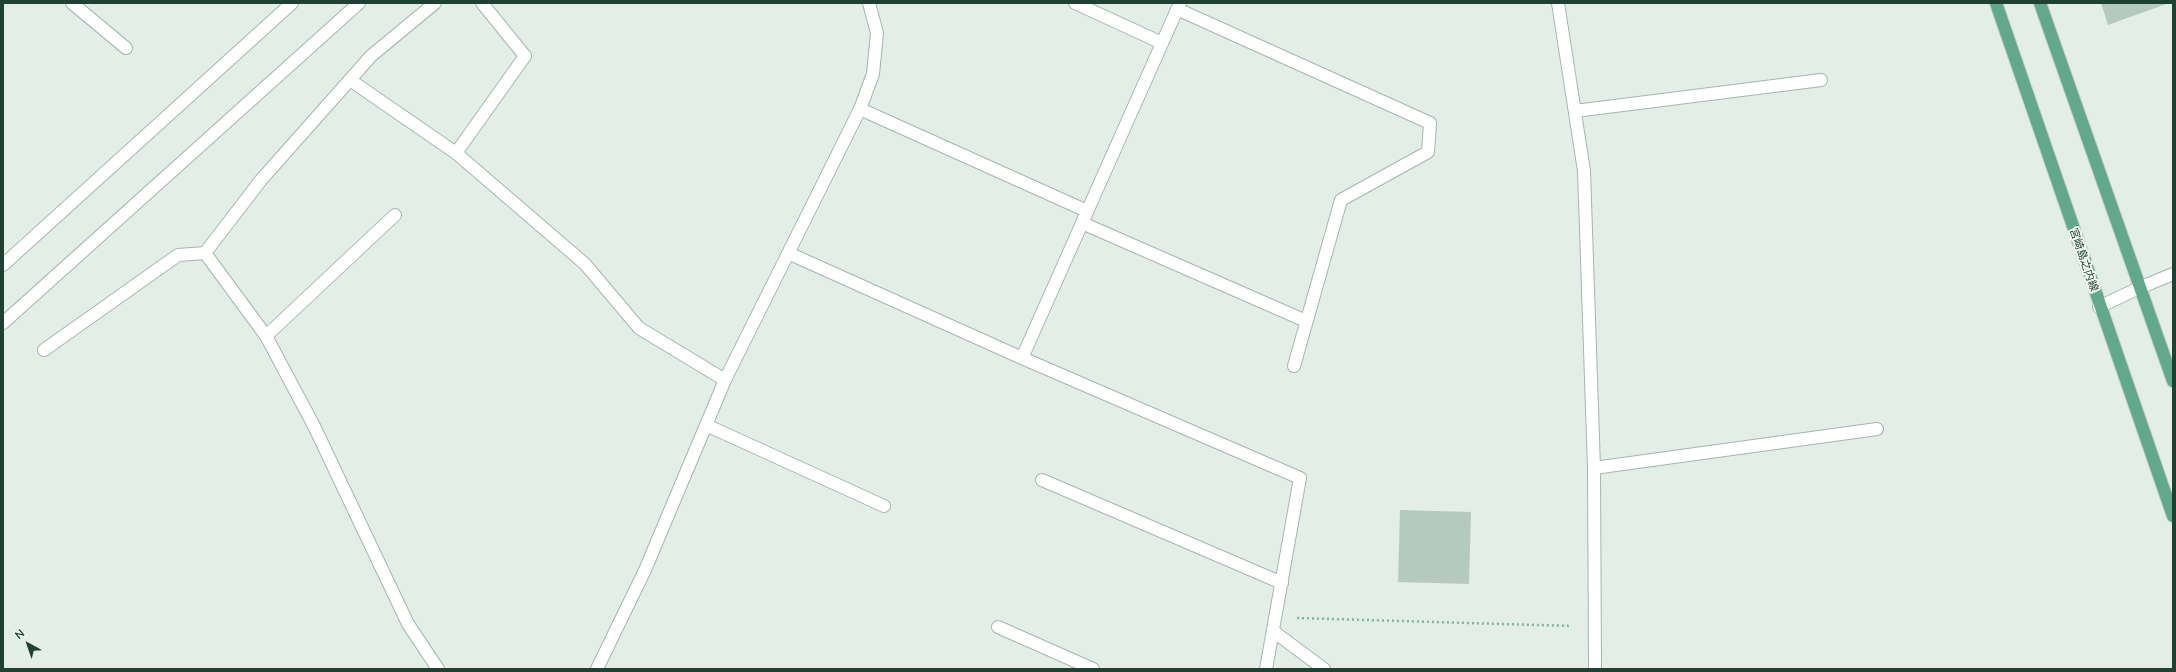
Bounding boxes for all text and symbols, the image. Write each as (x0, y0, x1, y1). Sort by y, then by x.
street label: 宮崎島之内線 (2066, 227, 2100, 293)
north arrow (8, 624, 48, 664)
text: N (12, 626, 28, 643)

